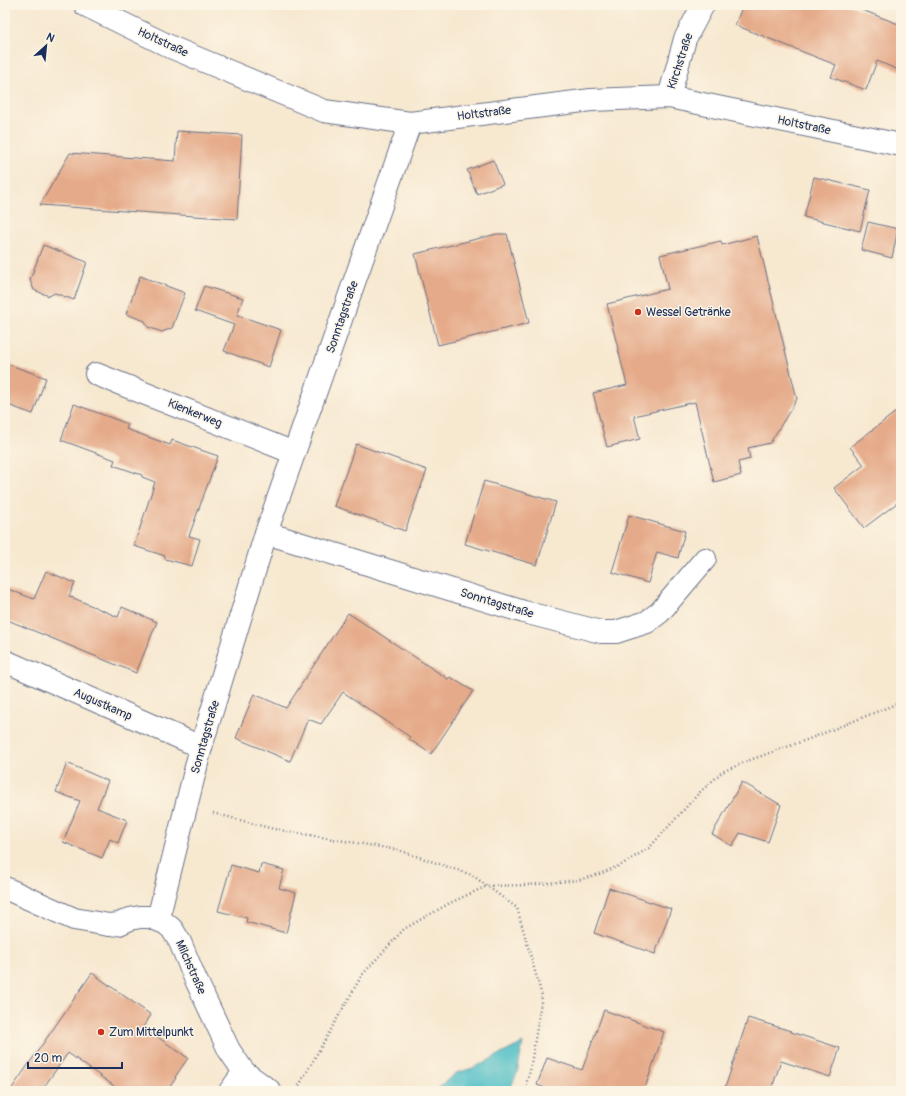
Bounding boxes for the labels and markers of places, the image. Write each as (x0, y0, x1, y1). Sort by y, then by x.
place label: Wessel Getränke (646, 305, 731, 320)
marker: Wessel Getränke (633, 307, 643, 317)
place label: Zum Mittelpunkt (109, 1025, 194, 1040)
marker: Zum Mittelpunkt (96, 1027, 106, 1037)

